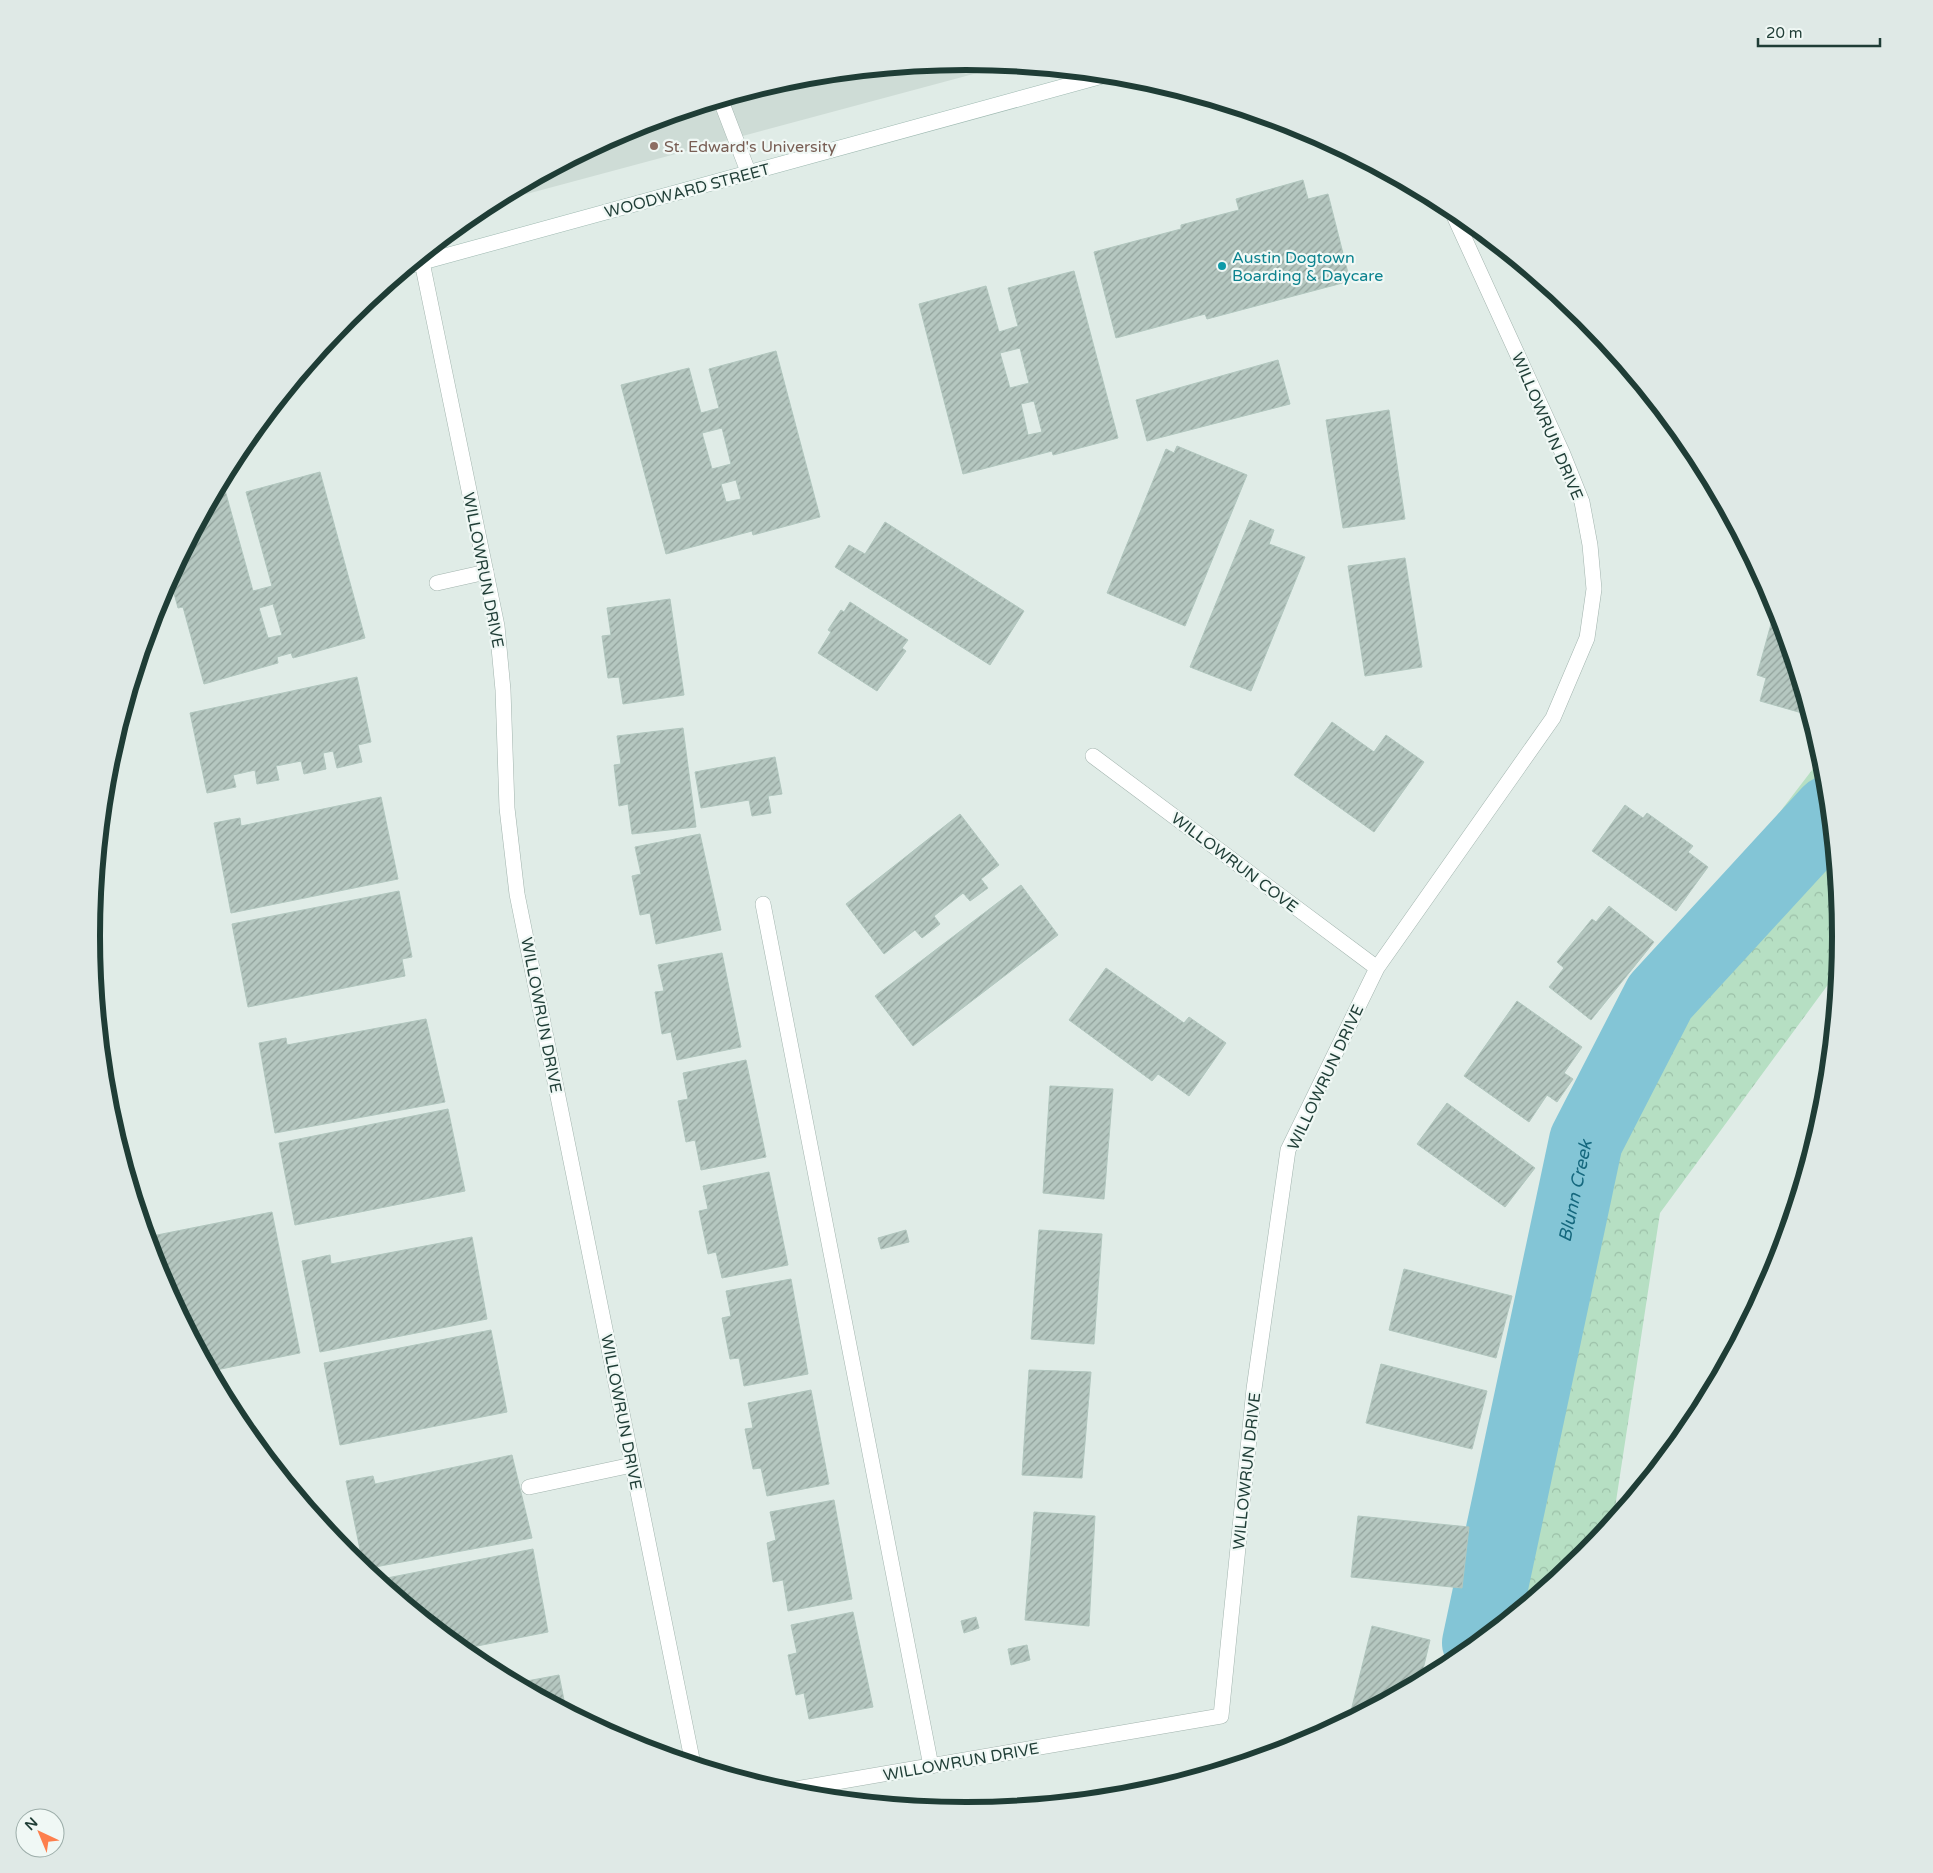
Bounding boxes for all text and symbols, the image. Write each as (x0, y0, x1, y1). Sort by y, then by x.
scale bar (1758, 15, 1880, 47)
text: 20 m (1766, 24, 1803, 42)
place label: St. Edward's University (664, 137, 837, 157)
marker: St. Edward's University (648, 140, 660, 152)
street label: WOODWARD STREET (602, 159, 772, 223)
place label: Austin Dogtown Boarding & Daycare (1232, 248, 1383, 286)
marker: Austin Dogtown Boarding & Daycare (1216, 260, 1228, 272)
street label: WILLOWRUN DRIVE (1507, 350, 1587, 503)
street label: WILLOWRUN DRIVE (458, 491, 508, 650)
street label: WILLOWRUN COVE (1167, 809, 1302, 917)
street label: WILLOWRUN DRIVE (516, 936, 566, 1095)
street label: WILLOWRUN DRIVE (1283, 1002, 1368, 1153)
water label: Blunn Creek (1554, 1137, 1597, 1244)
street label: WILLOWRUN DRIVE (596, 1333, 646, 1492)
street label: WILLOWRUN DRIVE (1229, 1391, 1265, 1551)
street label: WILLOWRUN DRIVE (882, 1738, 1041, 1786)
north arrow (15, 1808, 65, 1858)
text: N (21, 1814, 41, 1834)

